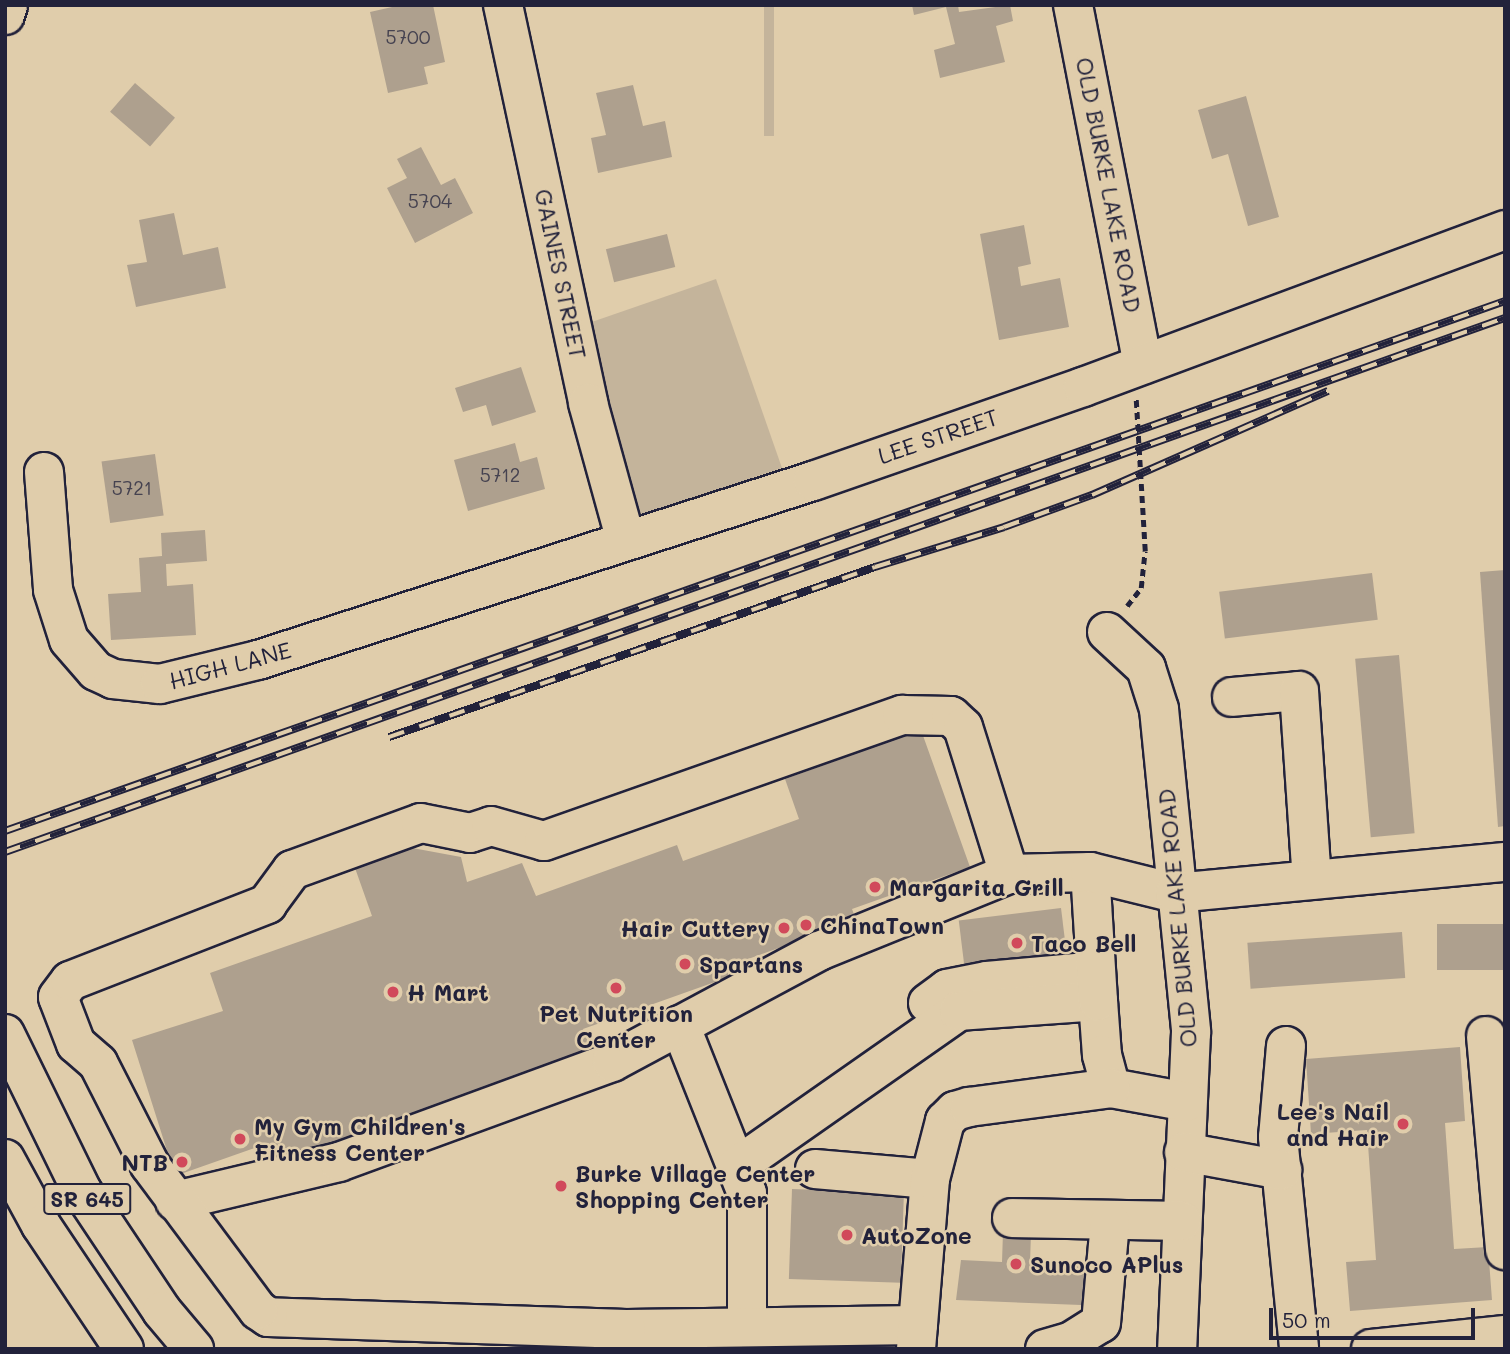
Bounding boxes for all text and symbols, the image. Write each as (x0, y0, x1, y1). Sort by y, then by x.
house number: 5700 (385, 26, 431, 48)
street label: OLD BURKE LAKE ROAD (1071, 55, 1147, 315)
street label: GAINES STREET (529, 186, 593, 362)
house number: 5704 (408, 190, 452, 212)
street label: LEE STREET (874, 403, 1002, 469)
house number: 5712 (480, 464, 520, 486)
house number: 5721 (112, 477, 152, 499)
street label: HIGH LANE (166, 635, 294, 695)
street label: OLD BURKE LAKE ROAD (1152, 788, 1202, 1048)
place label: Margarita Grill (889, 873, 1064, 901)
marker: Margarita Grill (867, 879, 883, 895)
place label: ChinaTown (820, 911, 944, 939)
place label: Hair Cuttery (621, 914, 770, 942)
marker: ChinaTown (798, 917, 814, 933)
marker: Hair Cuttery (776, 920, 792, 936)
place label: Taco Bell (1031, 929, 1136, 957)
marker: Taco Bell (1009, 935, 1025, 951)
place label: Spartans (699, 950, 803, 978)
marker: Spartans (677, 956, 693, 972)
place label: H Mart (407, 978, 489, 1006)
marker: Pet Nutrition Center (608, 980, 624, 996)
marker: H Mart (385, 984, 401, 1000)
place label: Pet Nutrition Center (539, 999, 693, 1053)
place label: Lee's Nail and Hair (1277, 1097, 1389, 1151)
place label: My Gym Children's Fitness Center (254, 1112, 466, 1166)
marker: Lee's Nail and Hair (1395, 1116, 1411, 1132)
marker: My Gym Children's Fitness Center (232, 1131, 248, 1147)
place label: NTB (121, 1148, 168, 1176)
marker: NTB (174, 1154, 190, 1170)
place label: Burke Village Center Shopping Center (575, 1159, 815, 1213)
marker: Burke Village Center Shopping Center (553, 1178, 569, 1194)
road number: SR 645 (42, 1182, 132, 1216)
place label: AutoZone (861, 1221, 972, 1249)
marker: AutoZone (839, 1227, 855, 1243)
place label: Sunoco APlus (1030, 1250, 1183, 1278)
marker: Sunoco APlus (1008, 1256, 1024, 1272)
scale bar (1272, 1294, 1478, 1338)
text: 50 m (1282, 1306, 1331, 1333)

